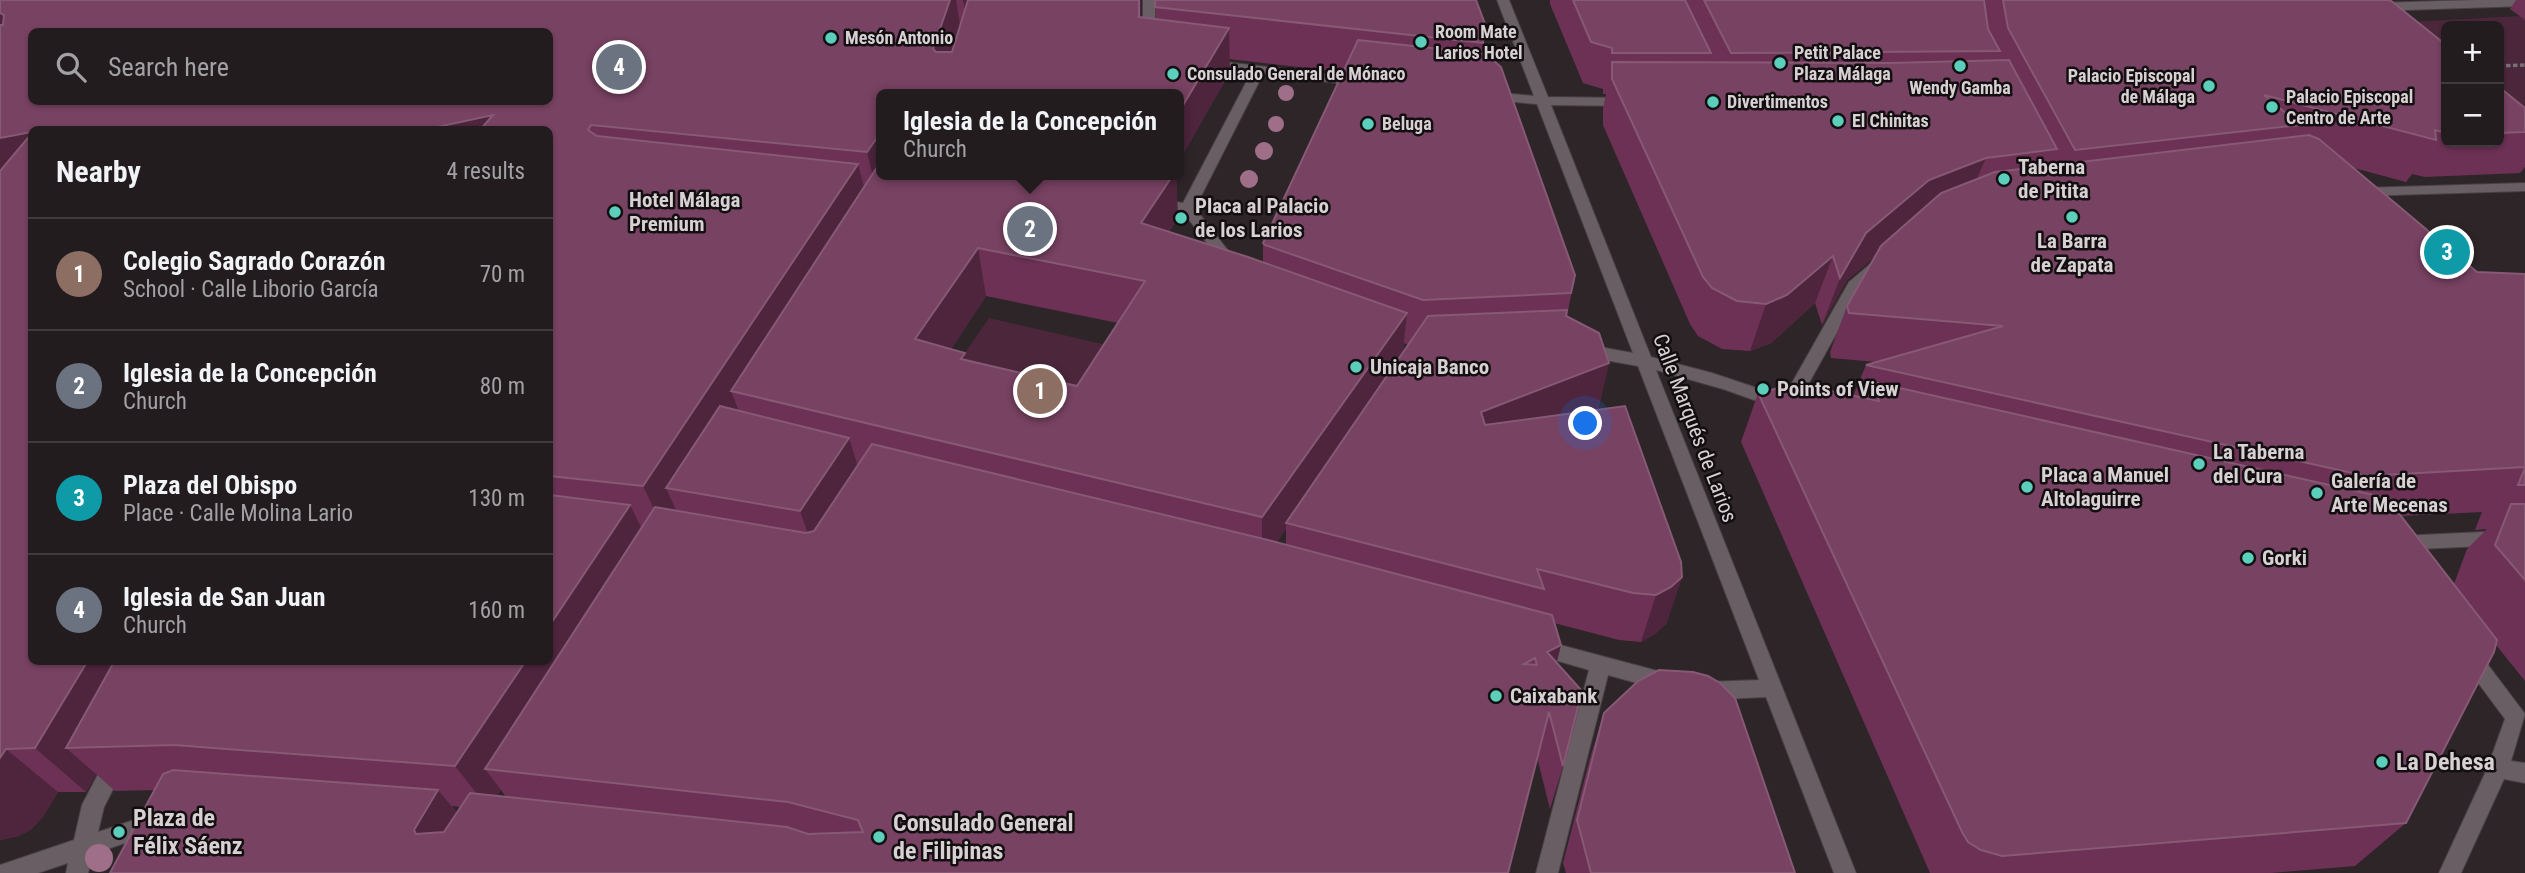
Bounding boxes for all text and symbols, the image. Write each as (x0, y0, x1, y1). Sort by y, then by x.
place label: Room Mate Larios Hotel (1435, 21, 1523, 63)
map controls (2441, 21, 2504, 147)
button: + (2441, 21, 2504, 84)
place label: Mesón Antonio (845, 27, 953, 48)
search box (28, 28, 553, 105)
marker: Mesón Antonio (823, 30, 839, 46)
marker: Room Mate Larios Hotel (1413, 34, 1429, 50)
pin: 4 (596, 41, 642, 93)
place label: Petit Palace Plaza Málaga (1794, 42, 1891, 84)
icon: search (52, 48, 90, 86)
text: Search here (108, 52, 229, 82)
marker: Petit Palace Plaza Málaga (1772, 55, 1788, 71)
marker: Wendy Gamba (1952, 58, 1968, 74)
place label: Consulado General de Mónaco (1187, 63, 1406, 84)
place label: Palacio Episcopal de Málaga (2068, 65, 2195, 107)
marker: Consulado General de Mónaco (1165, 66, 1181, 82)
place label: Wendy Gamba (1909, 77, 2011, 98)
marker: Palacio Episcopal de Málaga (2201, 78, 2217, 94)
button: − (2441, 84, 2504, 147)
place label: Palacio Episcopal Centro de Arte (2286, 86, 2413, 128)
popup (876, 89, 1184, 180)
place label: Divertimentos (1727, 91, 1828, 112)
marker: Divertimentos (1705, 94, 1721, 110)
marker: Palacio Episcopal Centro de Arte (2264, 99, 2280, 115)
text: Iglesia de la Concepción (903, 106, 1157, 136)
place label: El Chinitas (1852, 110, 1929, 131)
place label: Beluga (1382, 113, 1432, 134)
marker: El Chinitas (1830, 113, 1846, 129)
marker: Beluga (1360, 116, 1376, 132)
text: Church (903, 136, 967, 163)
text: Nearby (56, 154, 141, 189)
place label: Taberna de Pitita (2018, 155, 2089, 203)
text: 4 results (447, 158, 525, 185)
marker: Taberna de Pitita (1996, 171, 2012, 187)
place label: Hotel Málaga Premium (629, 188, 741, 236)
place label: Placa al Palacio de los Larios (1195, 194, 1329, 242)
pin: 2 (1007, 203, 1053, 255)
marker: Hotel Málaga Premium (607, 204, 623, 220)
marker: La Barra de Zapata (2064, 209, 2080, 225)
marker: Placa al Palacio de los Larios (1173, 210, 1189, 226)
pin: 3 (2424, 226, 2470, 278)
place label: La Barra de Zapata (2031, 229, 2114, 277)
text: Colegio Sagrado Corazón (123, 246, 385, 276)
text: 1 (73, 261, 85, 288)
text: 70 m (480, 261, 525, 288)
text: School · Calle Liborio García (123, 276, 379, 303)
street label: Calle Marqués de Larios (1648, 330, 1742, 526)
place label: Unicaja Banco (1370, 355, 1489, 379)
text: Iglesia de la Concepción (123, 358, 377, 388)
marker: Unicaja Banco (1348, 359, 1364, 375)
pin: 1 (1017, 365, 1063, 417)
text: 2 (73, 373, 85, 400)
text: 80 m (480, 373, 525, 400)
place label: Points of View (1777, 377, 1899, 401)
marker: Points of View (1755, 381, 1771, 397)
text: Church (123, 388, 187, 415)
your location (1568, 406, 1602, 440)
place label: La Taberna del Cura (2213, 440, 2304, 488)
marker: La Taberna del Cura (2191, 456, 2207, 472)
place label: Placa a Manuel Altolaguirre (2041, 463, 2169, 511)
place label: Galería de Arte Mecenas (2331, 469, 2448, 517)
text: Plaza del Obispo (123, 470, 297, 500)
marker: Placa a Manuel Altolaguirre (2019, 479, 2035, 495)
text: 3 (73, 485, 85, 512)
text: 130 m (468, 485, 525, 512)
marker: Galería de Arte Mecenas (2309, 485, 2325, 501)
text: Place · Calle Molina Lario (123, 500, 353, 527)
place label: Gorki (2262, 546, 2307, 570)
marker: Gorki (2240, 550, 2256, 566)
text: Iglesia de San Juan (123, 582, 326, 612)
text: 4 (73, 597, 85, 624)
text: 160 m (468, 597, 525, 624)
text: Church (123, 612, 187, 639)
place label: Caixabank (1510, 684, 1598, 708)
marker: Caixabank (1488, 688, 1504, 704)
place label: La Dehesa (2396, 748, 2495, 776)
marker: La Dehesa (2374, 754, 2390, 770)
place label: Plaza de Félix Sáenz (133, 804, 243, 860)
place label: Consulado General de Filipinas (893, 809, 1074, 865)
marker: Plaza de Félix Sáenz (111, 824, 127, 840)
marker: Consulado General de Filipinas (871, 829, 887, 845)

